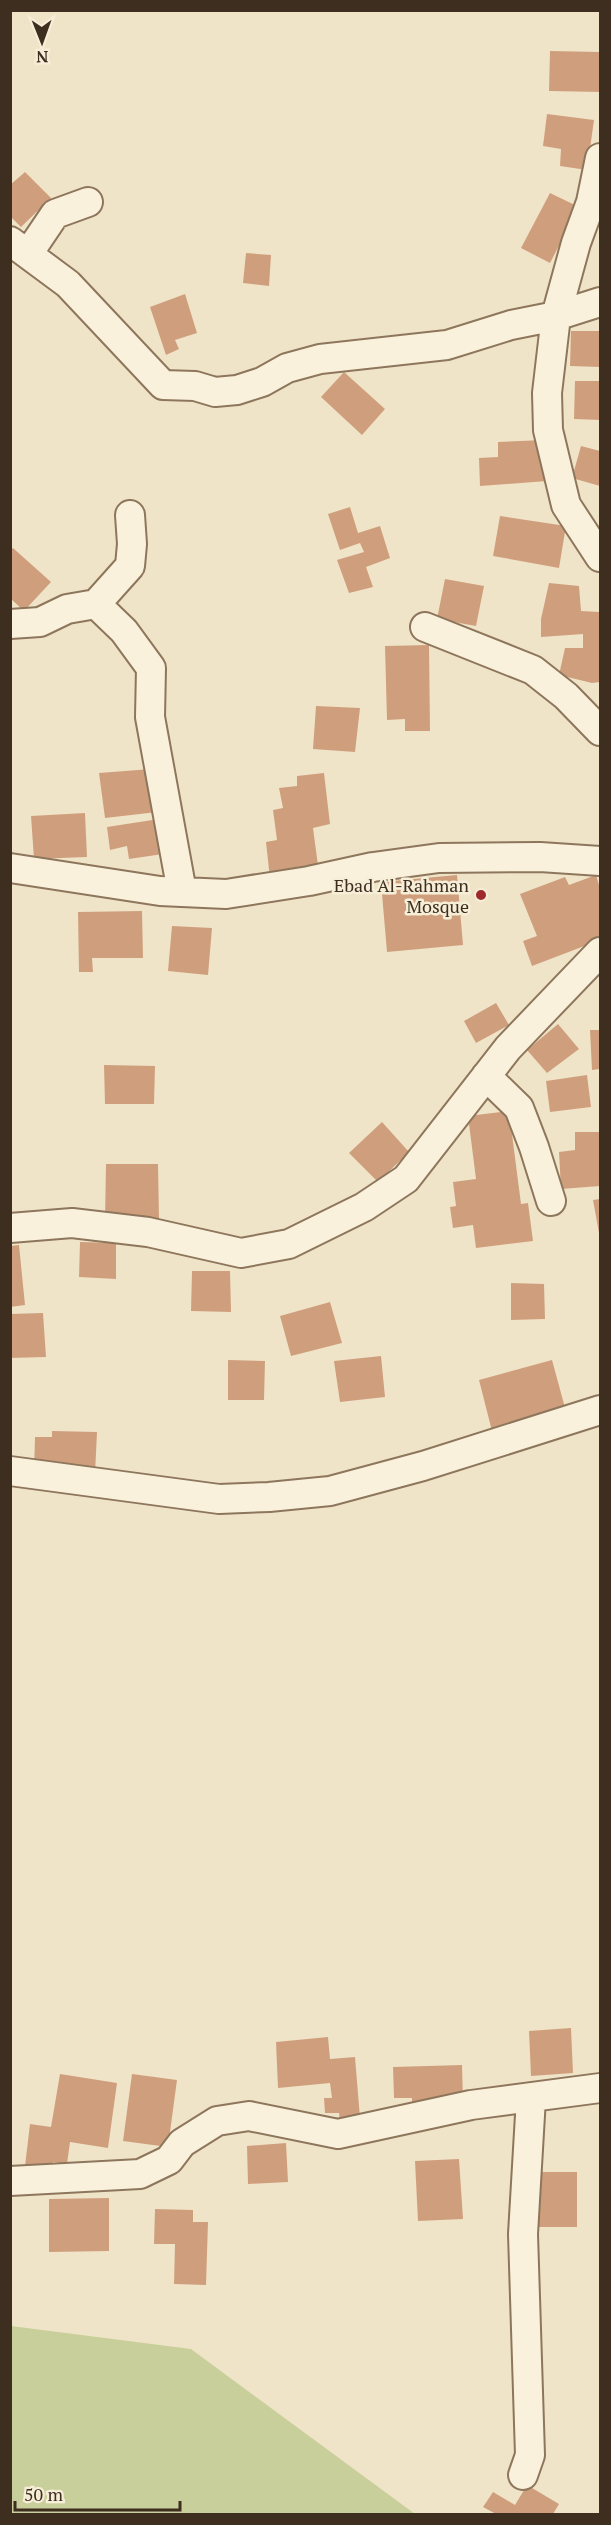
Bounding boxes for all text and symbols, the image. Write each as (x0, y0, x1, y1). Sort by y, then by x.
north arrow (12, 12, 72, 72)
text: N (36, 46, 49, 68)
place label: Ebad Al-Rahman Mosque (334, 873, 469, 918)
marker: Ebad Al-Rahman Mosque (474, 888, 488, 902)
scale bar (15, 2474, 180, 2512)
text: 50 m (24, 2482, 64, 2506)

